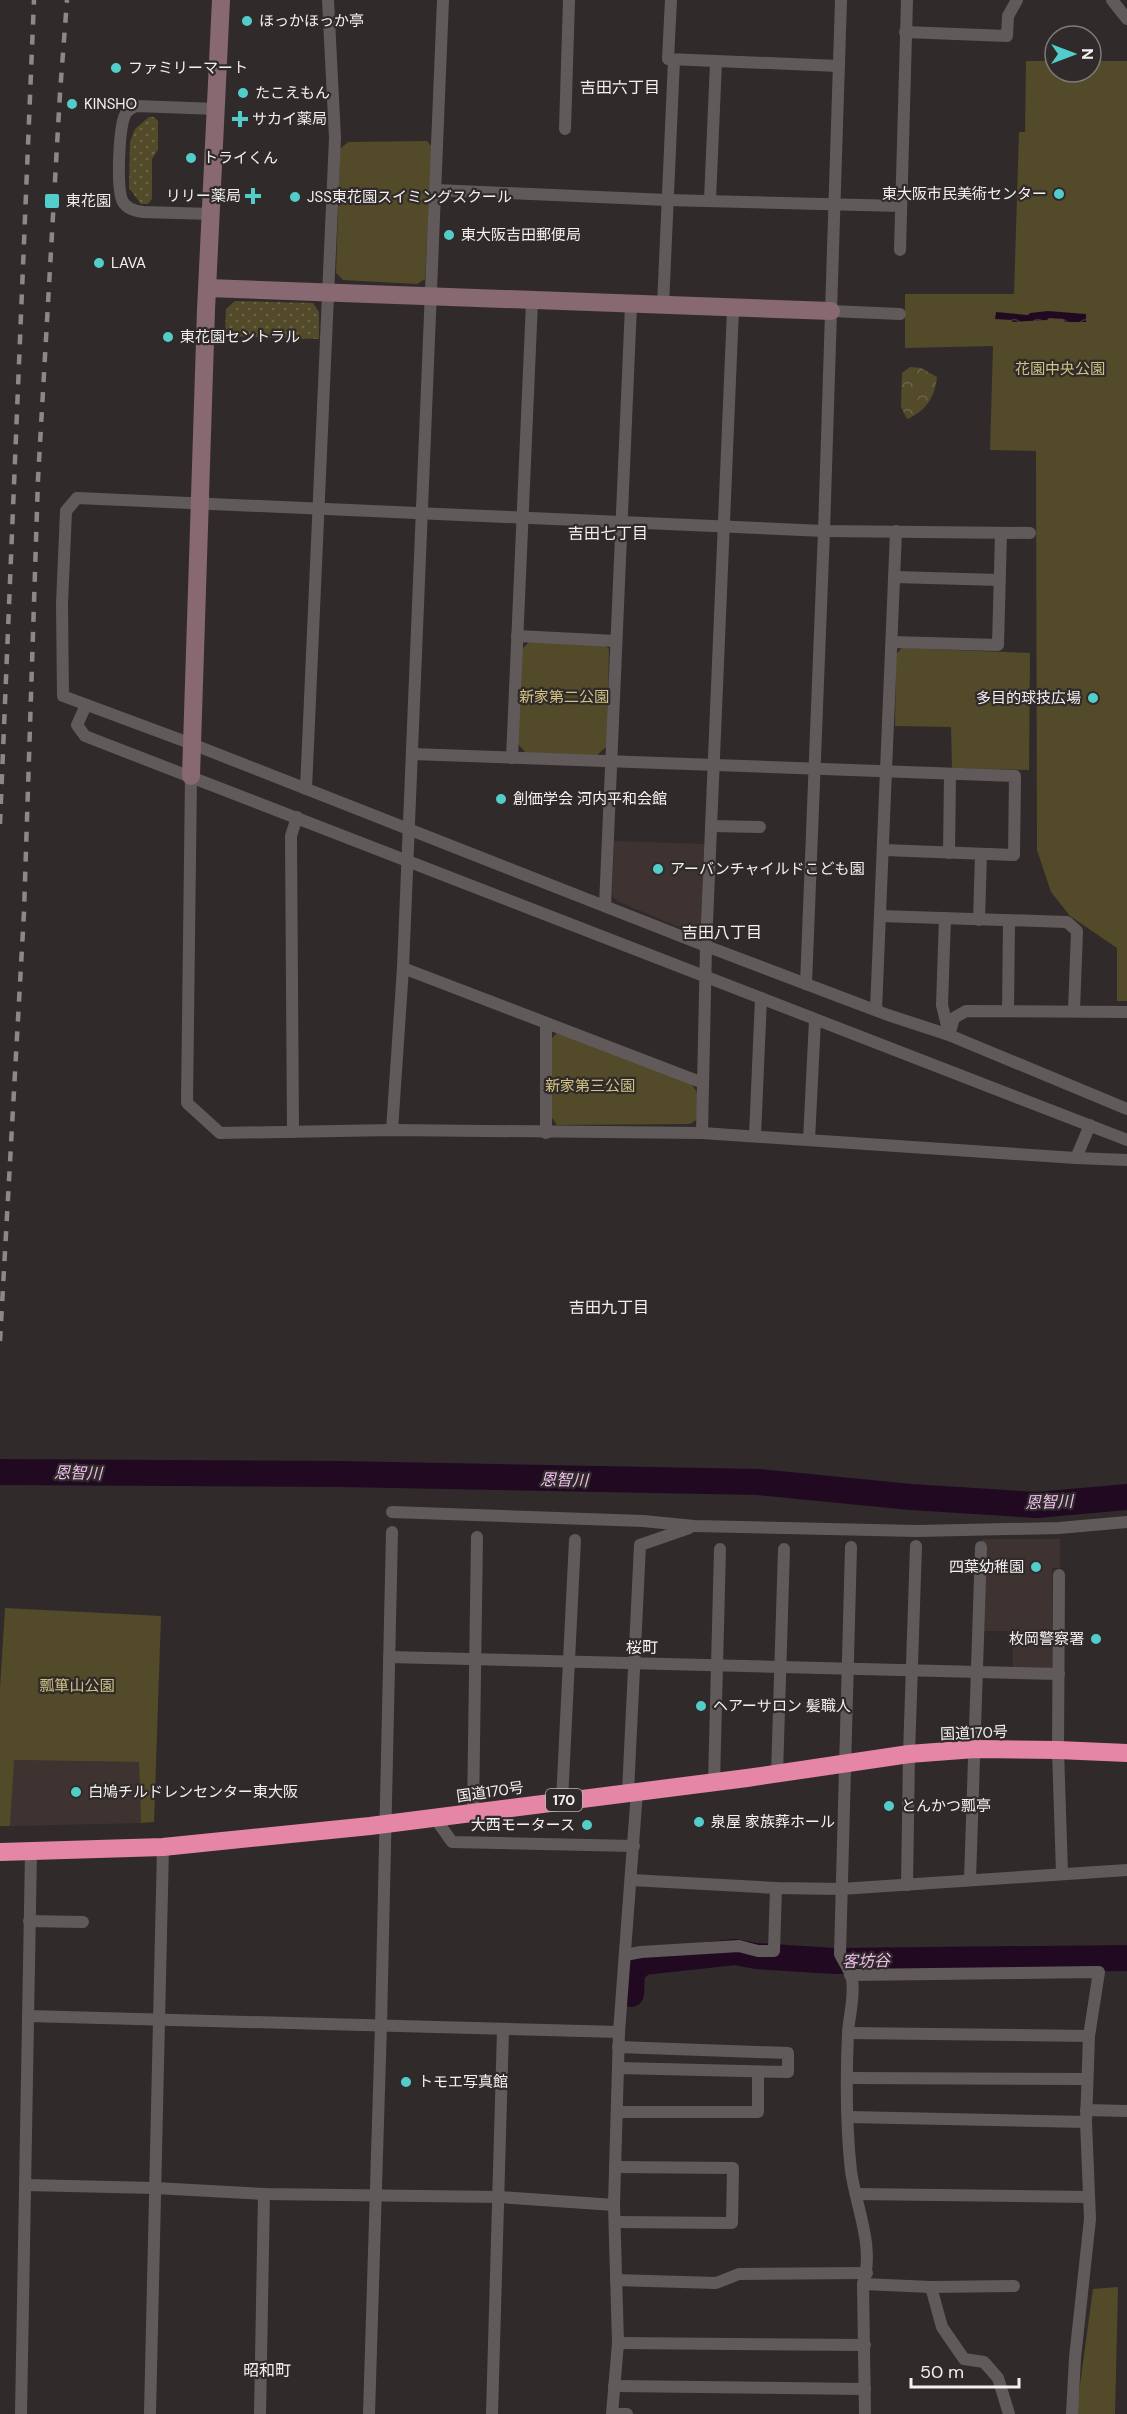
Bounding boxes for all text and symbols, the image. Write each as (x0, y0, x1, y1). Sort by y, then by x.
place label: ほっかほっか亭 (259, 11, 364, 31)
marker: ほっかほっか亭 (240, 14, 254, 28)
north arrow (1043, 24, 1103, 84)
text: N (1077, 48, 1098, 60)
place label: ファミリーマート (128, 58, 248, 78)
marker: ファミリーマート (109, 61, 123, 75)
district label: 吉田六丁目 (580, 77, 660, 98)
place label: たこえもん (255, 83, 330, 103)
marker: たこえもん (236, 86, 250, 100)
place label: KINSHO (84, 94, 137, 114)
marker: KINSHO (65, 97, 79, 111)
place label: サカイ薬局 (252, 109, 327, 129)
marker: サカイ薬局 (233, 112, 247, 126)
place label: トライくん (203, 148, 278, 168)
marker: トライくん (184, 151, 198, 165)
place label: 東大阪市民美術センター (882, 184, 1047, 204)
place label: リリー薬局 (166, 186, 241, 206)
place label: JSS東花園スイミングスクール (307, 187, 512, 207)
marker: 東大阪市民美術センター (1052, 187, 1066, 201)
marker: リリー薬局 (246, 189, 260, 203)
marker: JSS東花園スイミングスクール (288, 190, 302, 204)
place label: 東花園 (66, 191, 111, 211)
marker: 東花園 (43, 192, 61, 210)
place label: 東大阪吉田郵便局 (461, 225, 581, 245)
marker: 東大阪吉田郵便局 (442, 228, 456, 242)
place label: LAVA (111, 253, 146, 273)
marker: LAVA (92, 256, 106, 270)
place label: 東花園セントラル (180, 327, 300, 347)
marker: 東花園セントラル (161, 330, 175, 344)
park label: 花園中央公園 (1015, 359, 1105, 379)
district label: 吉田七丁目 (568, 523, 648, 544)
park label: 新家第二公園 (519, 687, 609, 707)
place label: 多目的球技広場 (976, 688, 1081, 708)
marker: 多目的球技広場 (1086, 691, 1100, 705)
place label: 創価学会 河内平和会館 (513, 789, 667, 809)
marker: 創価学会 河内平和会館 (494, 792, 508, 806)
place label: アーバンチャイルドこども園 (670, 859, 865, 879)
marker: アーバンチャイルドこども園 (651, 862, 665, 876)
district label: 吉田八丁目 (682, 922, 762, 943)
park label: 新家第三公園 (545, 1076, 635, 1096)
district label: 吉田九丁目 (569, 1297, 649, 1318)
water label: 恩智川 (54, 1462, 104, 1484)
water label: 恩智川 (540, 1469, 590, 1491)
water label: 恩智川 (1025, 1491, 1075, 1513)
place label: 四葉幼稚園 (949, 1557, 1024, 1577)
marker: 四葉幼稚園 (1029, 1560, 1043, 1574)
place label: 枚岡警察署 (1009, 1629, 1084, 1649)
marker: 枚岡警察署 (1089, 1632, 1103, 1646)
district label: 桜町 (626, 1637, 658, 1658)
park label: 瓢箪山公園 (39, 1676, 115, 1696)
place label: ヘアーサロン 髪職人 (713, 1696, 851, 1716)
marker: ヘアーサロン 髪職人 (694, 1699, 708, 1713)
street label: 国道170号 (940, 1722, 1008, 1744)
street label: 国道170号 (455, 1777, 525, 1807)
place label: 白鳩チルドレンセンター東大阪 (88, 1782, 298, 1802)
marker: 白鳩チルドレンセンター東大阪 (69, 1785, 83, 1799)
road number: 170 (546, 1789, 582, 1811)
place label: とんかつ瓢亭 (901, 1796, 991, 1816)
marker: とんかつ瓢亭 (882, 1799, 896, 1813)
place label: 泉屋 家族葬ホール (711, 1812, 835, 1832)
place label: 大西モータース (471, 1815, 575, 1835)
marker: 泉屋 家族葬ホール (692, 1815, 706, 1829)
marker: 大西モータース (580, 1818, 594, 1832)
water label: 客坊谷 (842, 1950, 892, 1972)
place label: トモエ写真館 (418, 2072, 508, 2092)
marker: トモエ写真館 (399, 2075, 413, 2089)
scale bar (911, 2351, 1019, 2389)
district label: 昭和町 (243, 2360, 291, 2381)
text: 50 m (920, 2360, 964, 2384)

